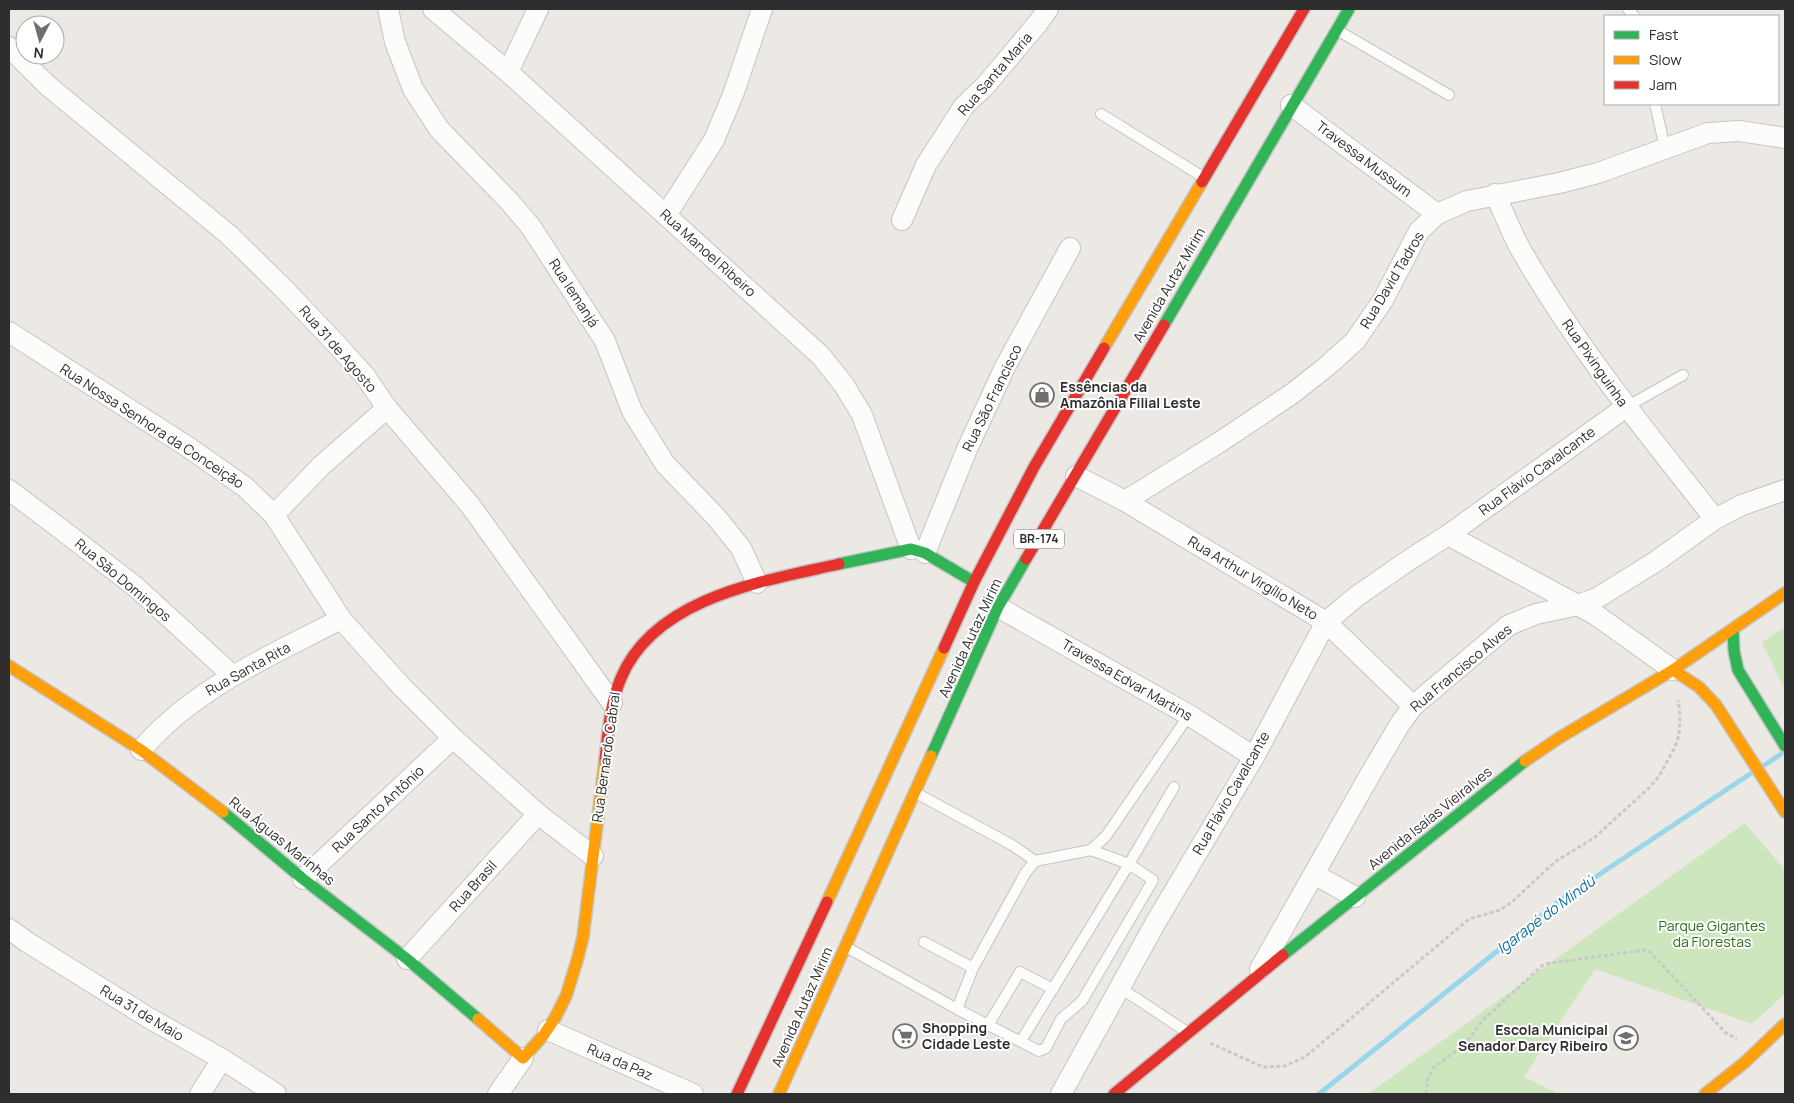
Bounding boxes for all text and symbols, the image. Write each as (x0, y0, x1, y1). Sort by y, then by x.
north arrow (15, 15, 65, 65)
legend (1604, 15, 1779, 105)
text: Fast (1649, 24, 1678, 45)
street label: Rua Santa Maria (953, 28, 1036, 119)
text: N (33, 43, 45, 63)
text: Slow (1649, 49, 1682, 70)
text: Jam (1649, 74, 1677, 95)
street label: Travessa Mussum (1313, 116, 1416, 201)
street label: Rua Manoel Ribeiro (656, 204, 760, 301)
street label: Avenida Autaz Mirim (1128, 224, 1209, 346)
street label: Rua David Tadros (1355, 228, 1428, 332)
street label: Rua Iemanjá (545, 255, 604, 331)
street label: Rua 31 de Agosto (295, 301, 381, 396)
street label: Rua Pixinguinha (1558, 315, 1633, 410)
street label: Rua São Francisco (957, 341, 1026, 455)
street label: Rua Nossa Senhora da Conceição (57, 359, 248, 492)
place label: Essências da Amazônia Filial Leste (1060, 377, 1201, 412)
shop icon: Essências da Amazônia Filial Leste (1029, 382, 1055, 408)
street label: Rua Flávio Cavalcante (1475, 422, 1599, 519)
road number: BR-174 (1014, 530, 1064, 548)
street label: Rua Arthur Virgílio Neto (1185, 531, 1322, 624)
street label: Rua São Domingos (71, 534, 175, 626)
street label: Avenida Autaz Mirim (934, 575, 1006, 701)
street label: Rua Francisco Alves (1406, 620, 1515, 716)
street label: Travessa Edvar Martins (1058, 634, 1196, 725)
street label: Rua Santa Rita (202, 637, 294, 700)
street label: Rua Bernardo Cabral (587, 690, 624, 824)
street label: Rua Flávio Cavalcante (1187, 728, 1274, 858)
street label: Rua Santo Antônio (327, 761, 428, 856)
street label: Avenida Isaías Vieiralves (1364, 762, 1496, 874)
street label: Rua Águas Marinhas (226, 792, 339, 889)
street label: Rua Brasil (445, 856, 501, 915)
water label: Igarapé do Mindú (1492, 870, 1600, 959)
park label: Parque Gigantes da Florestas (1659, 916, 1765, 951)
street label: Avenida Autaz Mirim (767, 944, 837, 1070)
street label: Rua 31 de Maio (97, 980, 187, 1045)
place label: Shopping Cidade Leste (922, 1018, 1010, 1053)
place label: Escola Municipal Senador Darcy Ribeiro (1458, 1020, 1608, 1055)
supermarket icon: Shopping Cidade Leste (892, 1023, 918, 1049)
school or university icon: Escola Municipal Senador Darcy Ribeiro (1613, 1025, 1639, 1051)
street label: Rua da Paz (584, 1039, 656, 1084)

